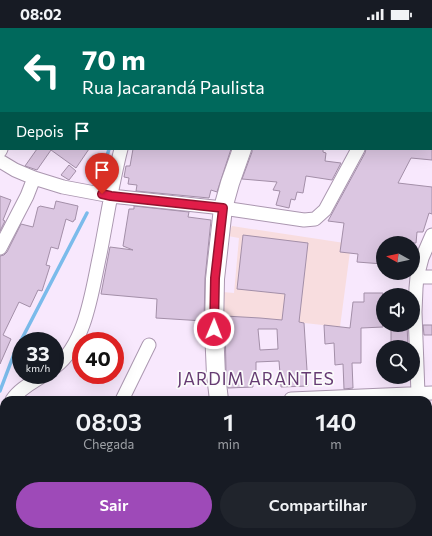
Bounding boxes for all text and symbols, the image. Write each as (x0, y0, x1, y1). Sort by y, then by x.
text: 08:02 (20, 5, 62, 23)
text: 70 m (82, 42, 146, 76)
icon: left (16, 44, 68, 96)
text: Rua Jacarandá Paulista (82, 76, 265, 98)
icon: arrive (71, 120, 93, 142)
text: Depois (16, 122, 63, 140)
pin (85, 153, 119, 194)
icon: arrive (91, 159, 113, 181)
north arrow (376, 236, 420, 280)
map controls (376, 236, 420, 384)
button: sound (376, 288, 420, 332)
position arrow (193, 308, 235, 350)
speed limit sign: 40 (72, 332, 124, 384)
button: search (376, 340, 420, 384)
text: 33 (26, 341, 50, 365)
text: km/h (26, 362, 50, 374)
district label: JARDIM ARANTES (177, 368, 335, 389)
text: 08:03 (76, 407, 142, 436)
text: 1 (223, 407, 234, 436)
text: 140 (315, 407, 356, 436)
text: Chegada (83, 436, 134, 452)
text: min (218, 436, 240, 452)
text: m (330, 436, 342, 452)
button: Sair (16, 482, 212, 528)
button: Compartilhar (220, 482, 416, 528)

